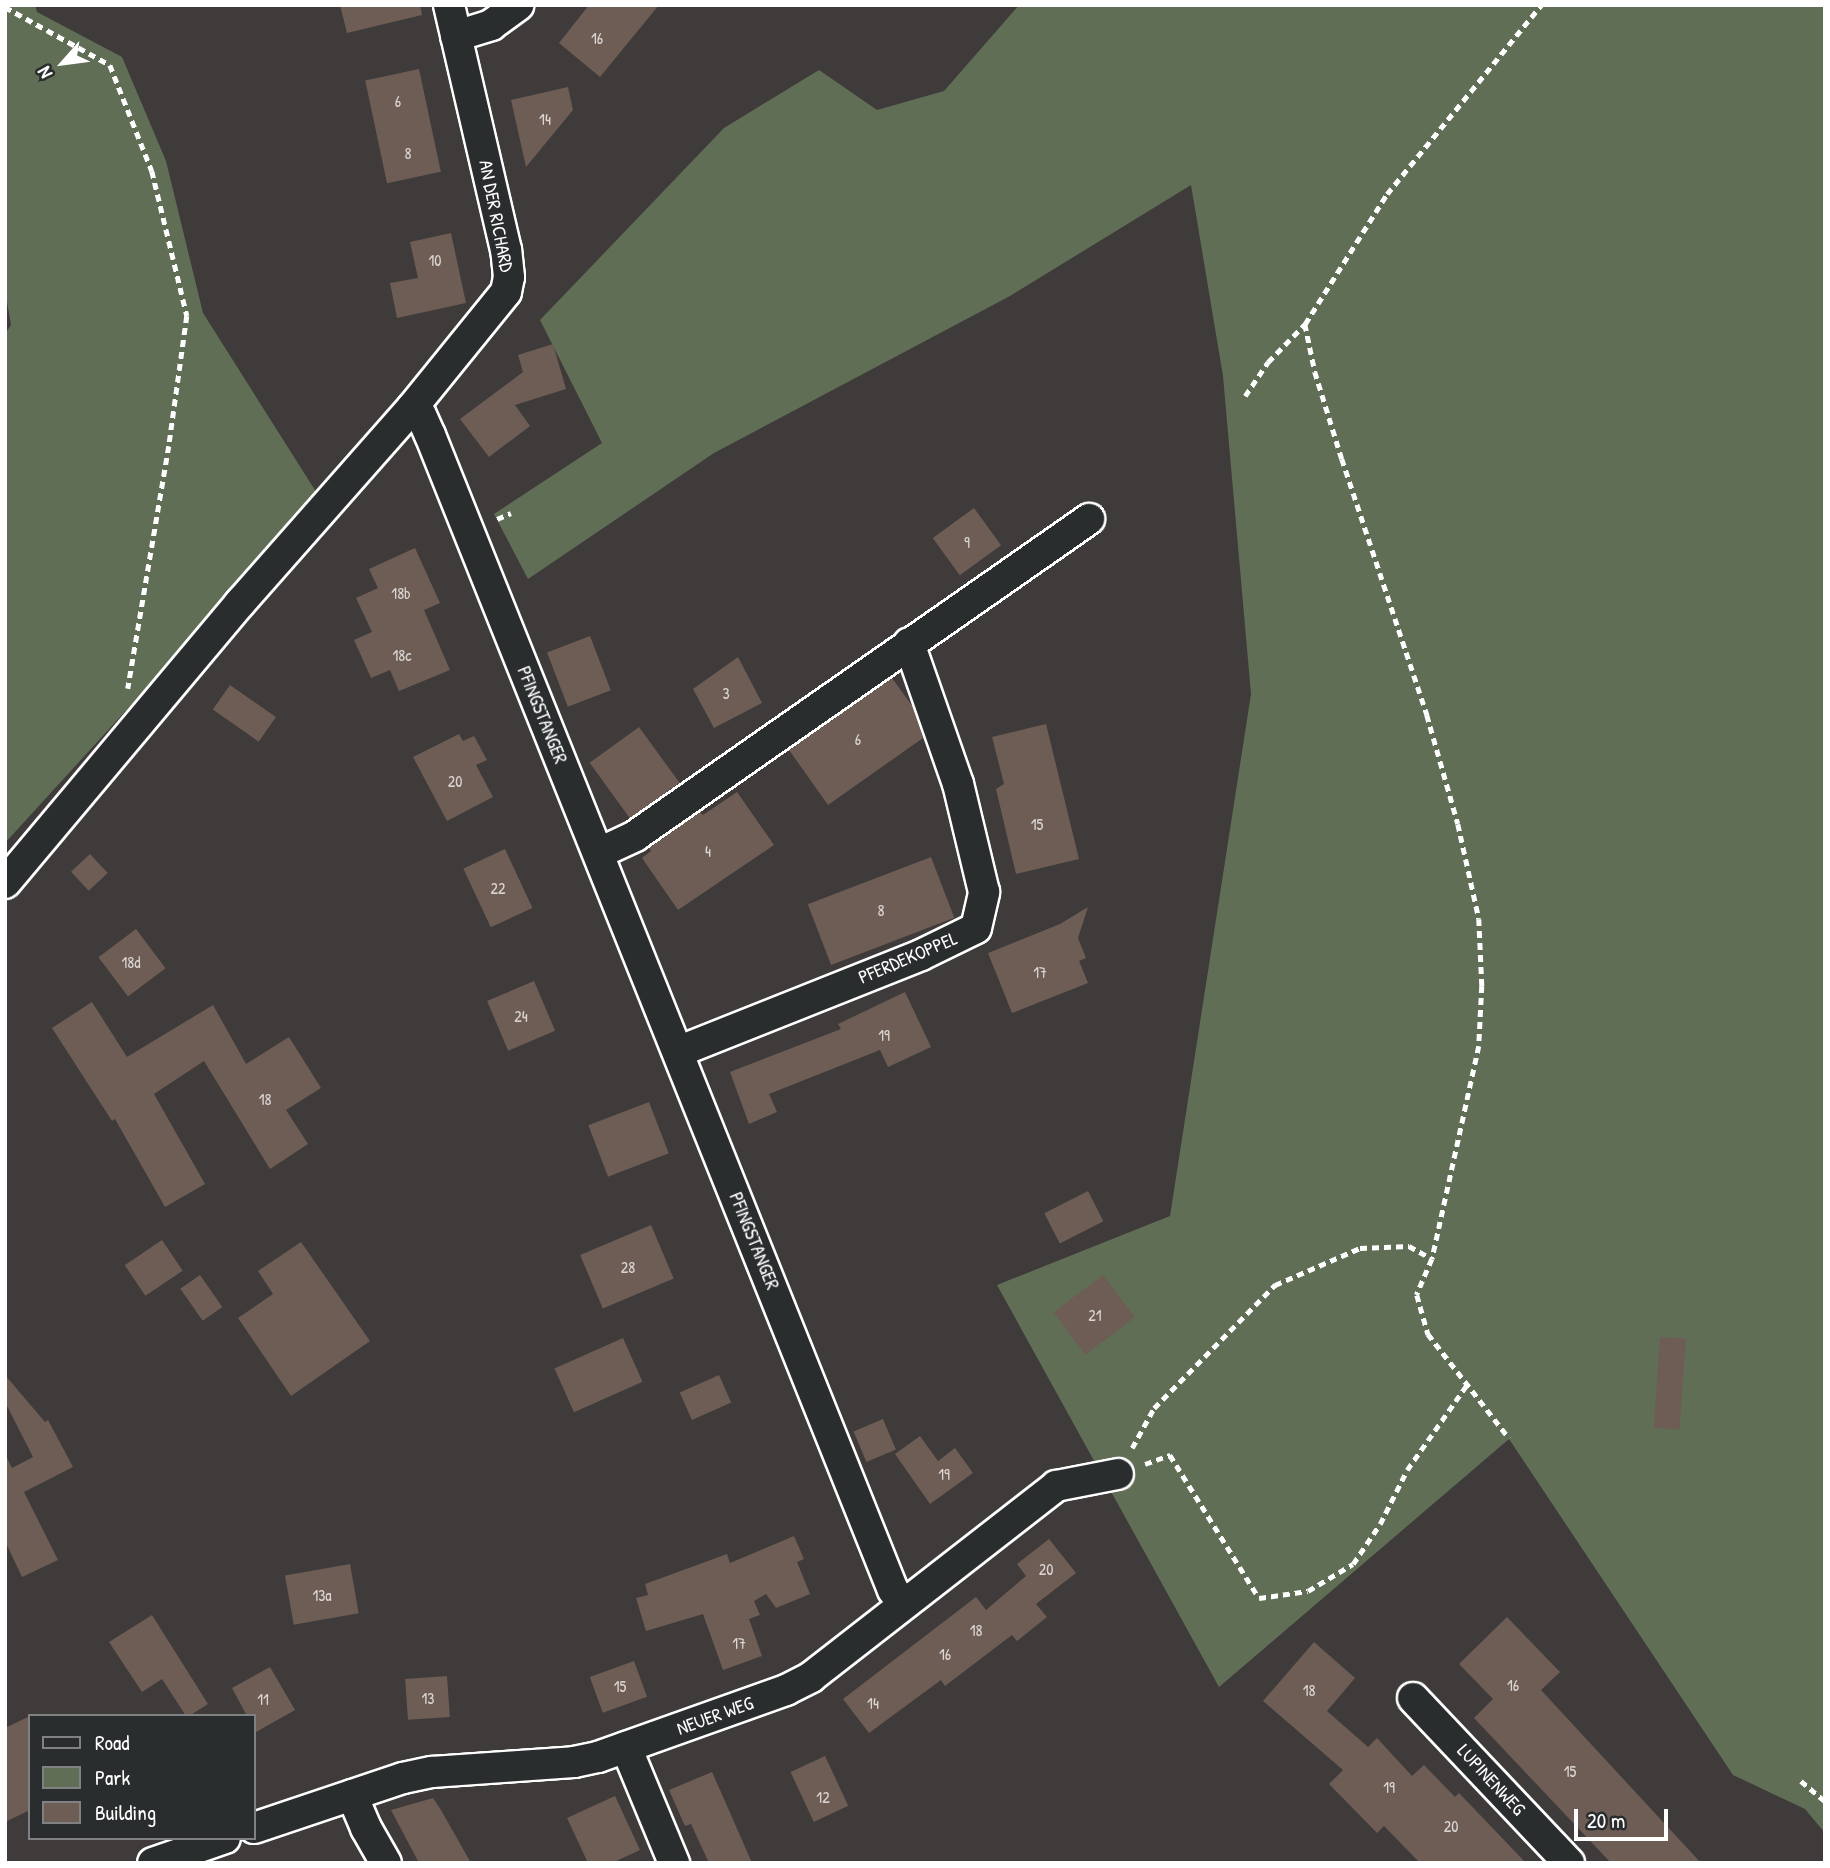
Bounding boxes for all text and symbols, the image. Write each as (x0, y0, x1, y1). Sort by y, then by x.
north arrow (28, 28, 98, 98)
house number: 16 (591, 28, 603, 48)
text: N (31, 62, 58, 83)
house number: 6 (395, 91, 401, 111)
house number: 14 (539, 109, 551, 129)
house number: 8 (405, 143, 411, 163)
street label: AN DER RICHARD (474, 158, 518, 274)
house number: 10 (429, 250, 441, 270)
house number: 9 (964, 532, 970, 552)
house number: 18b (391, 583, 411, 603)
house number: 18c (393, 645, 411, 665)
street label: PFINGSTANGER (512, 663, 572, 767)
house number: 3 (722, 683, 730, 703)
house number: 6 (855, 729, 861, 749)
house number: 20 (448, 771, 462, 791)
house number: 15 (1031, 814, 1043, 834)
house number: 4 (705, 841, 711, 861)
house number: 22 (491, 878, 505, 898)
house number: 8 (878, 900, 884, 920)
street label: PFERDEKOPPEL (855, 927, 961, 989)
house number: 18d (122, 952, 140, 972)
house number: 17 (1033, 962, 1047, 982)
house number: 24 (514, 1006, 528, 1026)
house number: 19 (878, 1025, 890, 1045)
house number: 18 (259, 1089, 271, 1109)
street label: PFINGSTANGER (724, 1189, 784, 1293)
house number: 28 (621, 1257, 635, 1277)
house number: 21 (1088, 1305, 1102, 1325)
house number: 19 (938, 1464, 950, 1484)
house number: 20 (1039, 1559, 1053, 1579)
house number: 13a (312, 1585, 332, 1605)
house number: 18 (970, 1620, 982, 1640)
house number: 17 (732, 1633, 746, 1653)
house number: 16 (939, 1644, 951, 1664)
house number: 16 (1507, 1675, 1519, 1695)
house number: 15 (614, 1676, 626, 1696)
house number: 18 (1303, 1680, 1315, 1700)
house number: 13 (422, 1688, 434, 1708)
house number: 11 (257, 1689, 269, 1709)
street label: NEUER WEG (674, 1692, 756, 1740)
house number: 14 (867, 1693, 879, 1713)
legend (28, 1714, 256, 1840)
text: Road (95, 1728, 129, 1757)
street label: LUPINENWEG (1452, 1740, 1530, 1820)
house number: 15 (1564, 1761, 1576, 1781)
text: Park (95, 1763, 130, 1792)
house number: 19 (1383, 1777, 1395, 1797)
house number: 12 (816, 1787, 830, 1807)
scale bar (1578, 1794, 1672, 1838)
text: Building (95, 1798, 156, 1827)
text: 20 m (1587, 1806, 1625, 1835)
house number: 20 (1444, 1816, 1458, 1836)

